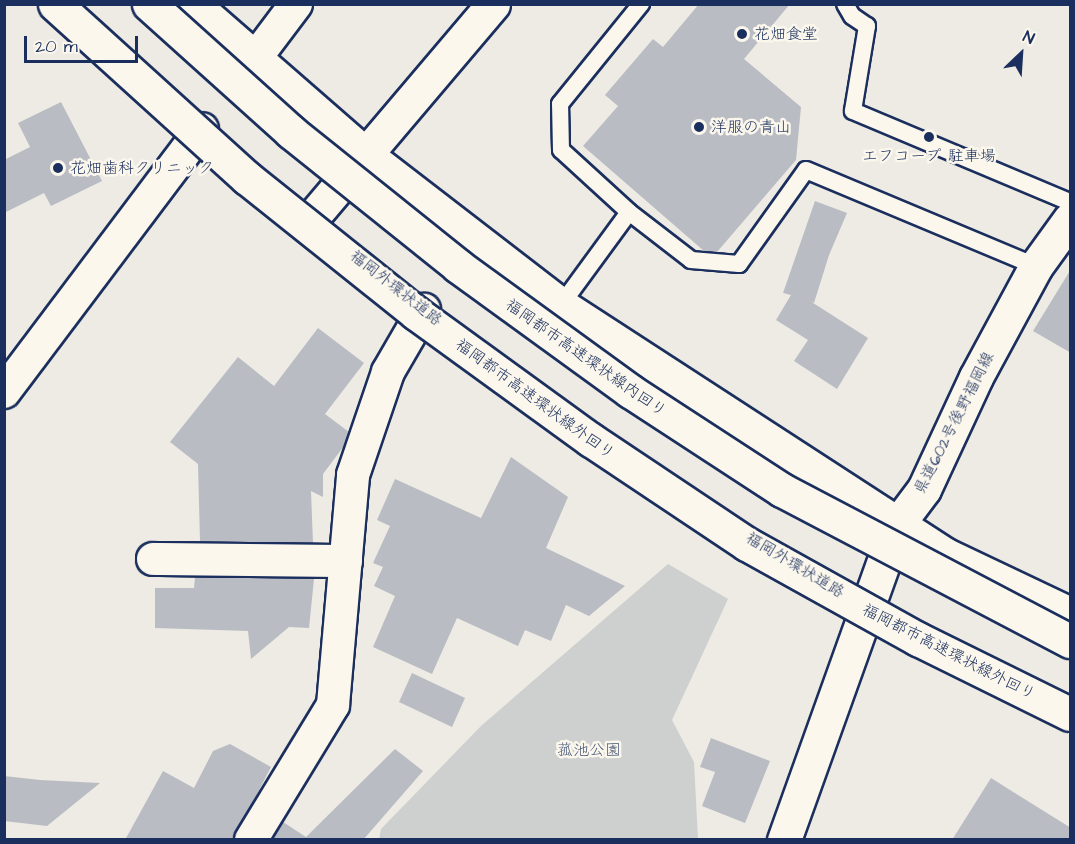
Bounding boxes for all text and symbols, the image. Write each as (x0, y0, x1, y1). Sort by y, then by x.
scale bar (27, 24, 141, 62)
place label: 花畑食堂 (754, 24, 818, 44)
north arrow (991, 24, 1051, 84)
text: N (1019, 26, 1038, 50)
marker: 花畑食堂 (735, 27, 749, 41)
text: 20 m (35, 34, 78, 59)
place label: 洋服の青山 (711, 117, 791, 137)
marker: 洋服の青山 (692, 120, 706, 134)
marker: エフコープ 駐車場 (922, 130, 936, 144)
place label: エフコープ 駐車場 (862, 146, 996, 166)
place label: 花畑歯科クリニック (70, 158, 214, 178)
marker: 花畑歯科クリニック (51, 161, 65, 175)
street label: 福岡外環状道路 (346, 246, 446, 330)
street label: 福岡都市高速環状線内回り (502, 295, 670, 421)
street label: 福岡都市高速環状線外回り (452, 335, 618, 463)
street label: 県道602号後野福岡線 (910, 349, 998, 497)
street label: 福岡外環状道路 (742, 528, 848, 602)
street label: 福岡都市高速環状線外回り (859, 600, 1039, 704)
park label: 菰池公園 (557, 740, 621, 760)

